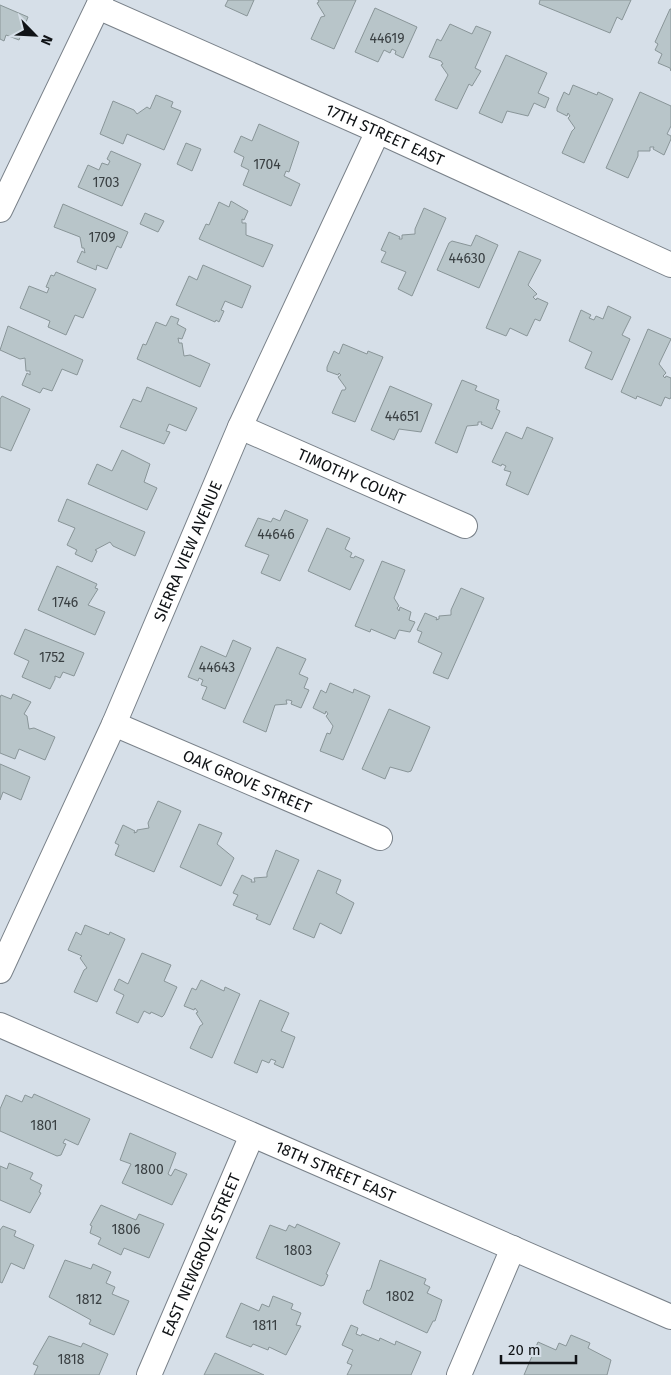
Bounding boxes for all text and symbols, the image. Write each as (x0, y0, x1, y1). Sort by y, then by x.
north arrow (10, 10, 60, 60)
house number: 44619 (369, 30, 405, 47)
text: N (37, 32, 56, 48)
street label: 17TH STREET EAST (323, 100, 448, 170)
house number: 1704 (253, 156, 281, 173)
house number: 1703 (93, 174, 119, 191)
house number: 1709 (88, 229, 116, 246)
house number: 44630 (448, 250, 486, 267)
house number: 44651 (385, 408, 419, 425)
street label: TIMOTHY COURT (295, 444, 409, 508)
street label: SIERRA VIEW AVENUE (149, 478, 226, 624)
house number: 44646 (257, 526, 295, 543)
house number: 1746 (52, 594, 78, 611)
house number: 1752 (39, 649, 65, 666)
house number: 44643 (199, 659, 235, 676)
street label: OAK GROVE STREET (180, 745, 315, 817)
house number: 1801 (30, 1117, 58, 1134)
street label: 18TH STREET EAST (273, 1137, 399, 1206)
house number: 1800 (134, 1161, 164, 1178)
street label: EAST NEWGROVE STREET (157, 1170, 244, 1339)
house number: 1806 (111, 1221, 141, 1238)
house number: 1803 (284, 1242, 312, 1259)
house number: 1802 (386, 1288, 414, 1305)
house number: 1812 (76, 1291, 102, 1308)
house number: 1811 (252, 1317, 278, 1334)
scale bar (501, 1332, 576, 1364)
text: 20 m (508, 1341, 541, 1359)
house number: 1818 (57, 1351, 85, 1368)

